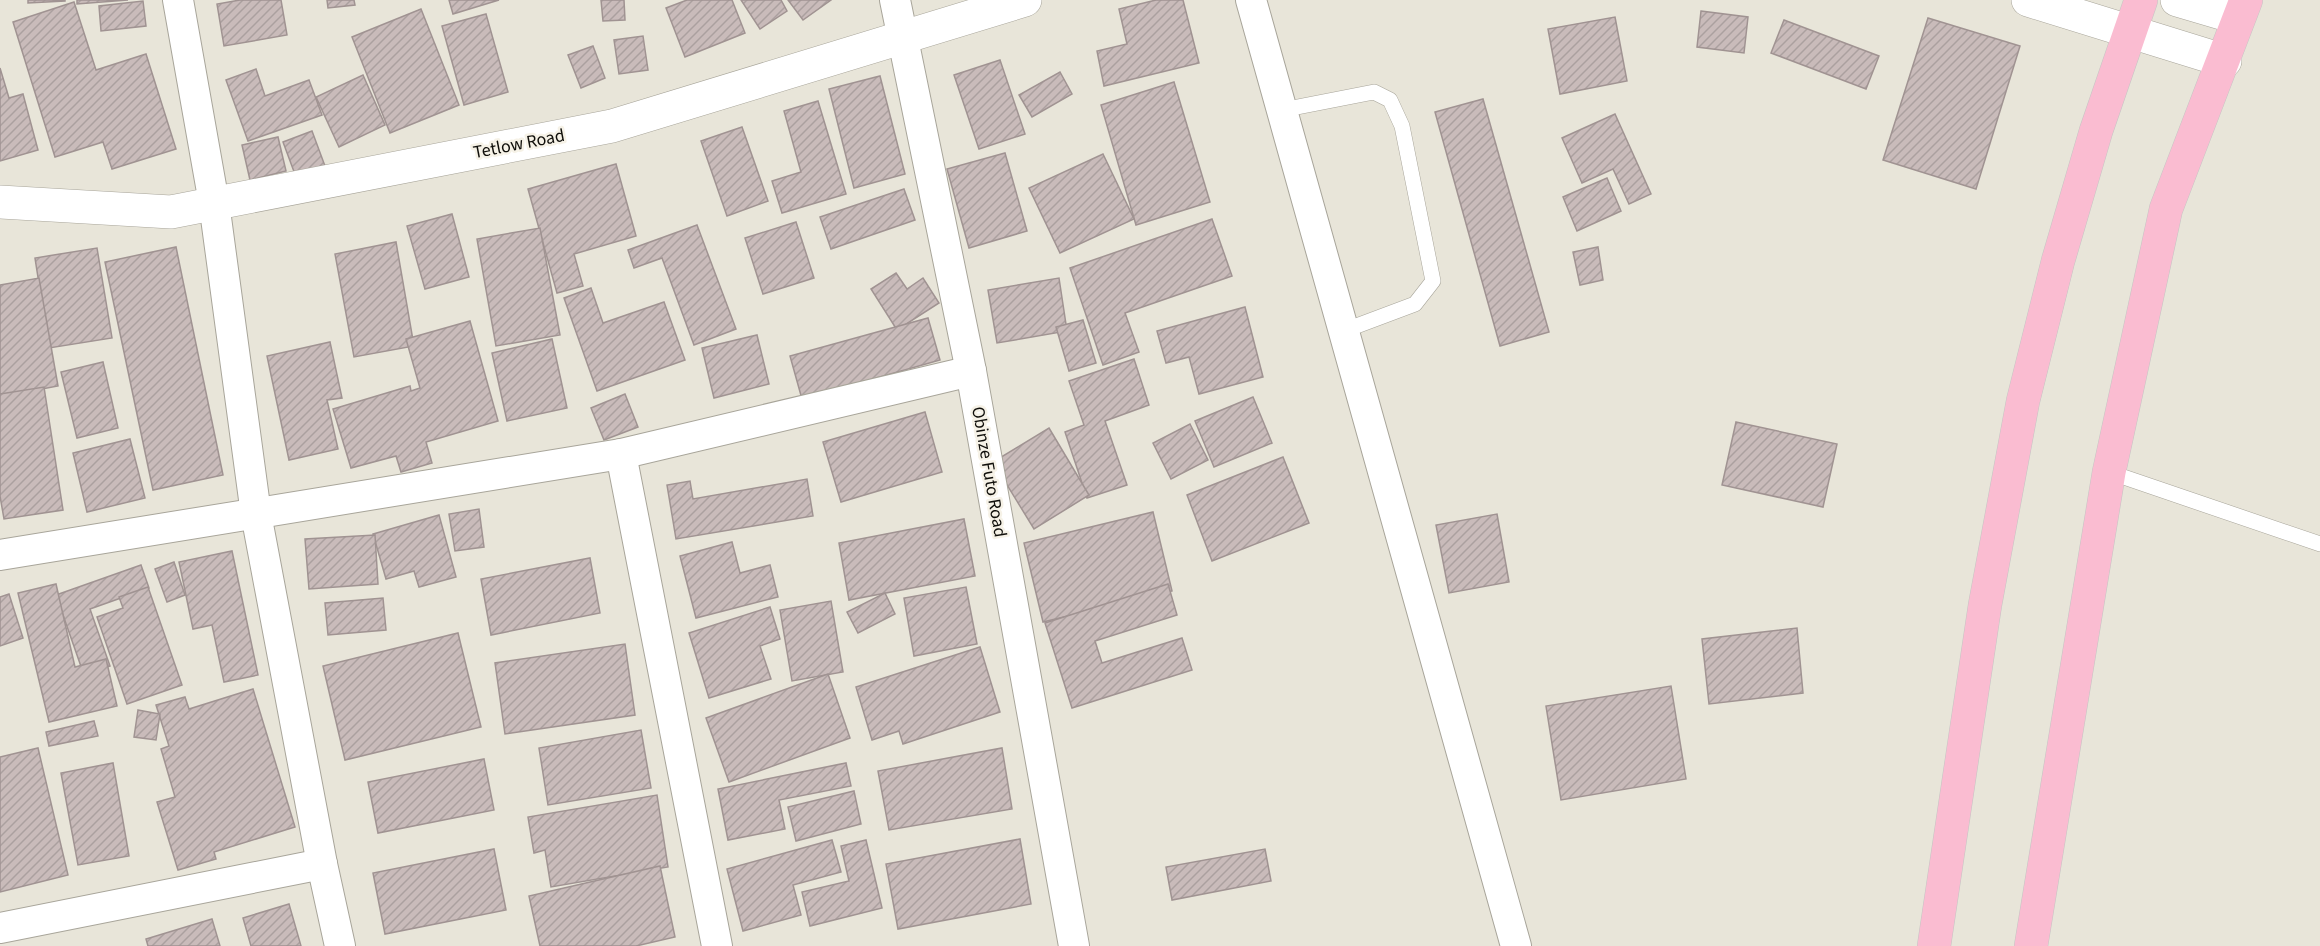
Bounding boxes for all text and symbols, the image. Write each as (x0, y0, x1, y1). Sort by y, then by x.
street label: Tetlow Road (471, 123, 567, 165)
street label: Obinze Futo Road (965, 405, 1013, 539)

